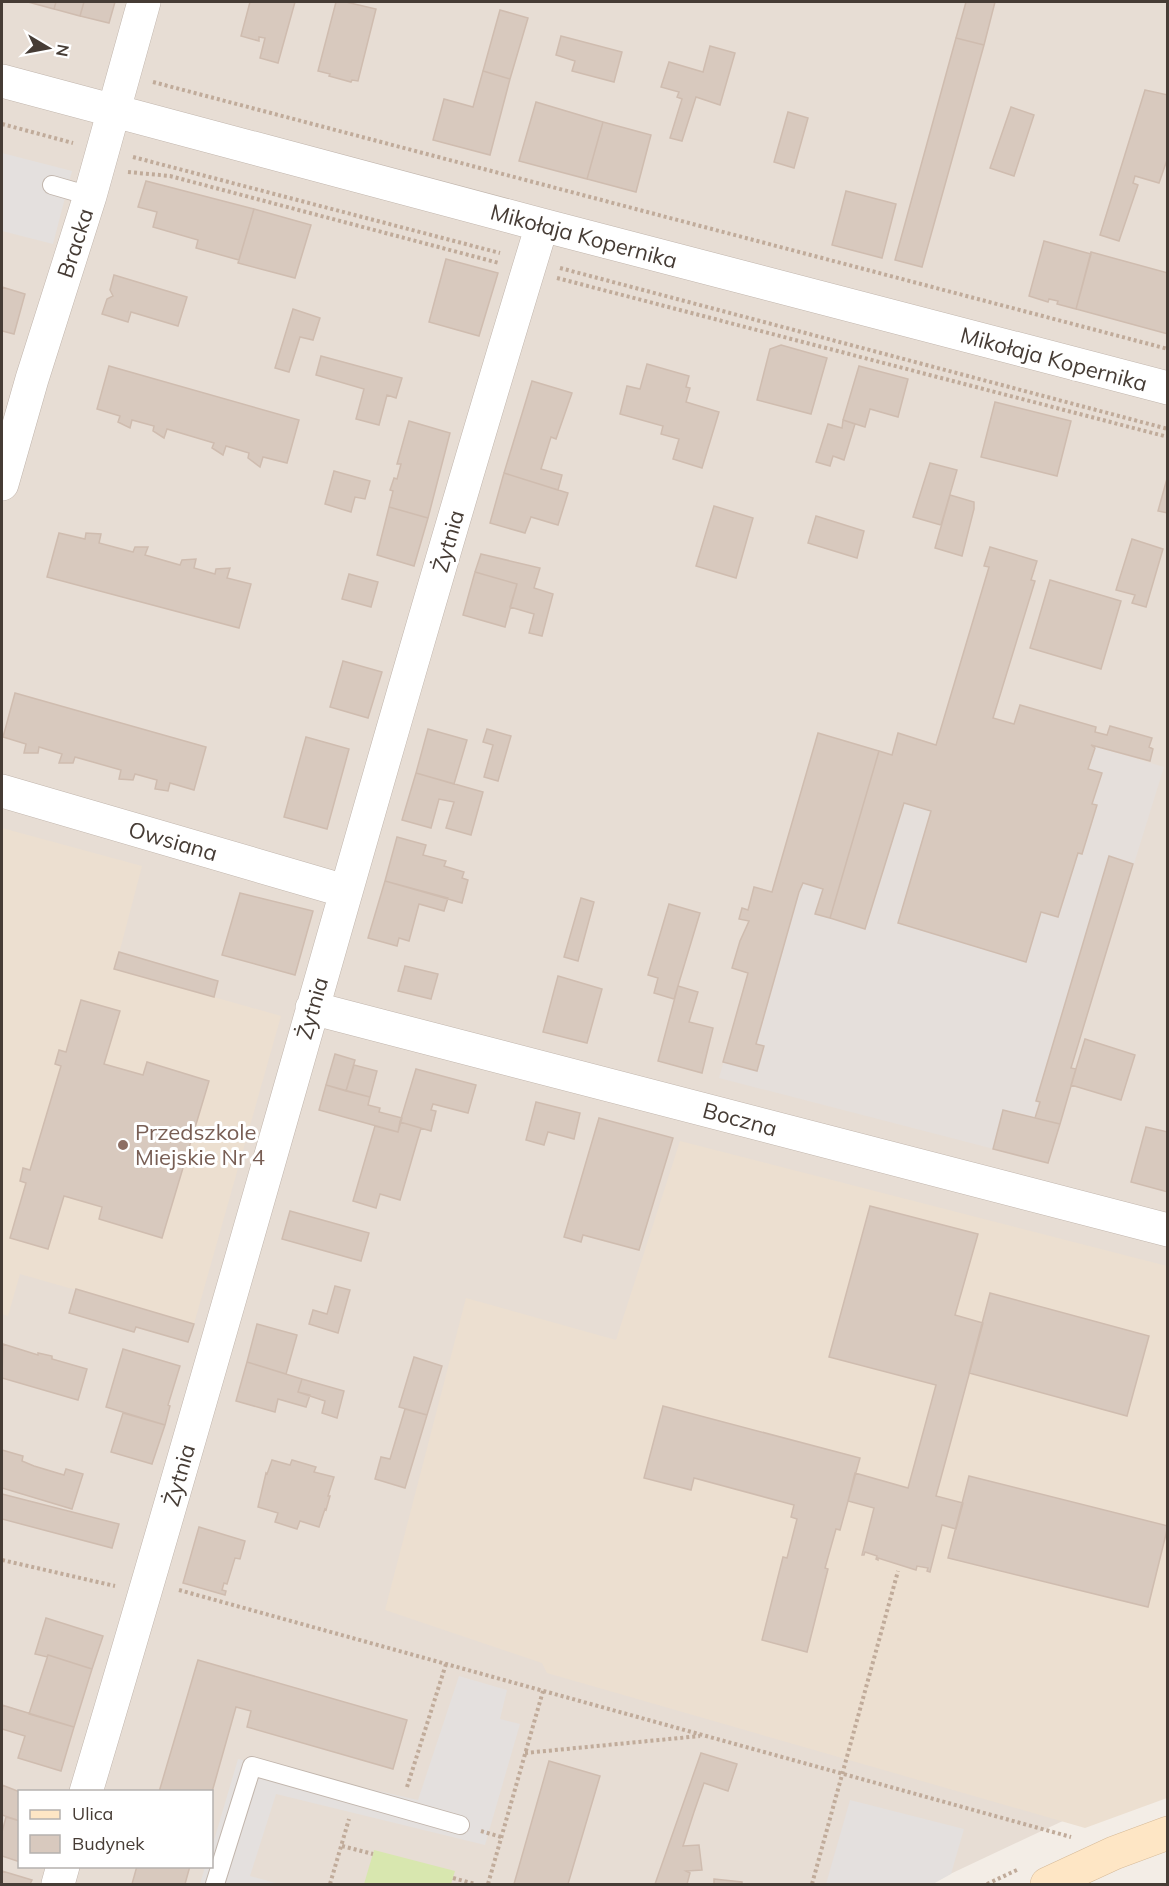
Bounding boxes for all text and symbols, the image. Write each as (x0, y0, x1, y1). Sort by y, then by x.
north arrow (18, 18, 78, 78)
text: N (52, 43, 74, 58)
street label: Mikołaja Kopernika (487, 198, 681, 274)
street label: Bracka (51, 205, 99, 281)
street label: Mikołaja Kopernika (957, 321, 1151, 397)
street label: Żytnia (426, 507, 470, 575)
street label: Owsiana (125, 815, 221, 867)
street label: Żytnia (290, 974, 334, 1042)
street label: Boczna (700, 1096, 780, 1142)
place label: Przedszkole Miejskie Nr 4 (135, 1118, 265, 1171)
marker: Przedszkole Miejskie Nr 4 (116, 1138, 130, 1152)
street label: Żytnia (157, 1441, 201, 1509)
legend (18, 1790, 213, 1868)
text: Ulica (72, 1802, 113, 1825)
text: Budynek (72, 1832, 145, 1855)

